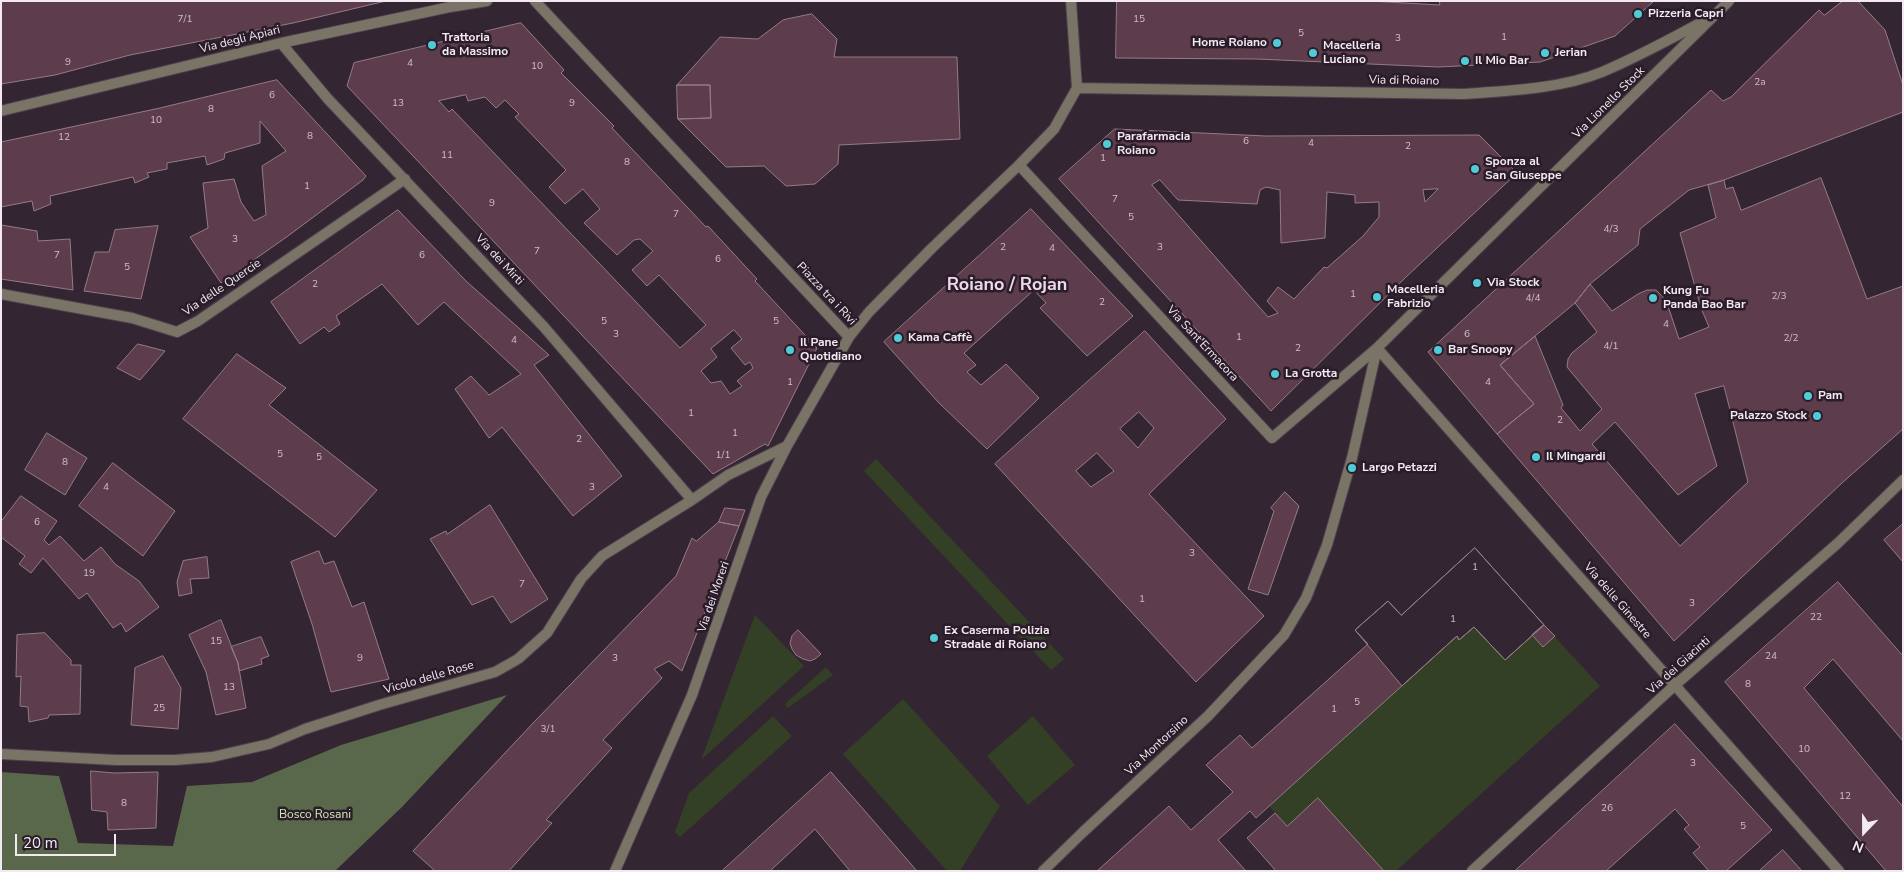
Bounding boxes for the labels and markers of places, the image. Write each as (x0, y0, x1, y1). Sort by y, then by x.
place label: Pizzeria Capri (1648, 7, 1724, 21)
marker: Pizzeria Capri (1632, 8, 1644, 20)
place label: Trattoria da Massimo (442, 31, 508, 59)
place label: Home Roiano (1192, 36, 1267, 50)
marker: Home Roiano (1271, 37, 1283, 49)
marker: Trattoria da Massimo (426, 39, 438, 51)
place label: Macelleria Luciano (1323, 39, 1380, 67)
place label: Jerian (1555, 46, 1587, 60)
marker: Macelleria Luciano (1307, 47, 1319, 59)
marker: Jerian (1539, 47, 1551, 59)
place label: Il Mio Bar (1475, 54, 1529, 68)
marker: Il Mio Bar (1459, 55, 1471, 67)
place label: Parafarmacia Roiano (1117, 130, 1190, 158)
marker: Parafarmacia Roiano (1101, 138, 1113, 150)
place label: Sponza al San Giuseppe (1485, 155, 1561, 183)
marker: Sponza al San Giuseppe (1469, 163, 1481, 175)
place label: Via Stock (1487, 276, 1539, 290)
marker: Via Stock (1471, 277, 1483, 289)
place label: Macelleria Fabrizio (1387, 283, 1444, 311)
place label: Kung Fu Panda Bao Bar (1663, 284, 1746, 312)
marker: Macelleria Fabrizio (1371, 291, 1383, 303)
marker: Kung Fu Panda Bao Bar (1647, 292, 1659, 304)
place label: Kama Caffè (908, 331, 972, 345)
marker: Kama Caffè (892, 332, 904, 344)
place label: Il Pane Quotidiano (800, 336, 862, 364)
place label: Bar Snoopy (1448, 343, 1513, 357)
marker: Il Pane Quotidiano (784, 344, 796, 356)
marker: Bar Snoopy (1432, 344, 1444, 356)
place label: La Grotta (1285, 367, 1337, 381)
marker: La Grotta (1269, 368, 1281, 380)
place label: Pam (1818, 389, 1843, 403)
marker: Pam (1802, 390, 1814, 402)
place label: Palazzo Stock (1730, 409, 1807, 423)
marker: Palazzo Stock (1811, 410, 1823, 422)
place label: Il Mingardi (1546, 450, 1606, 464)
marker: Il Mingardi (1530, 451, 1542, 463)
place label: Largo Petazzi (1362, 461, 1437, 475)
marker: Largo Petazzi (1346, 462, 1358, 474)
place label: Ex Caserma Polizia Stradale di Roiano (944, 624, 1049, 652)
marker: Ex Caserma Polizia Stradale di Roiano (928, 632, 940, 644)

